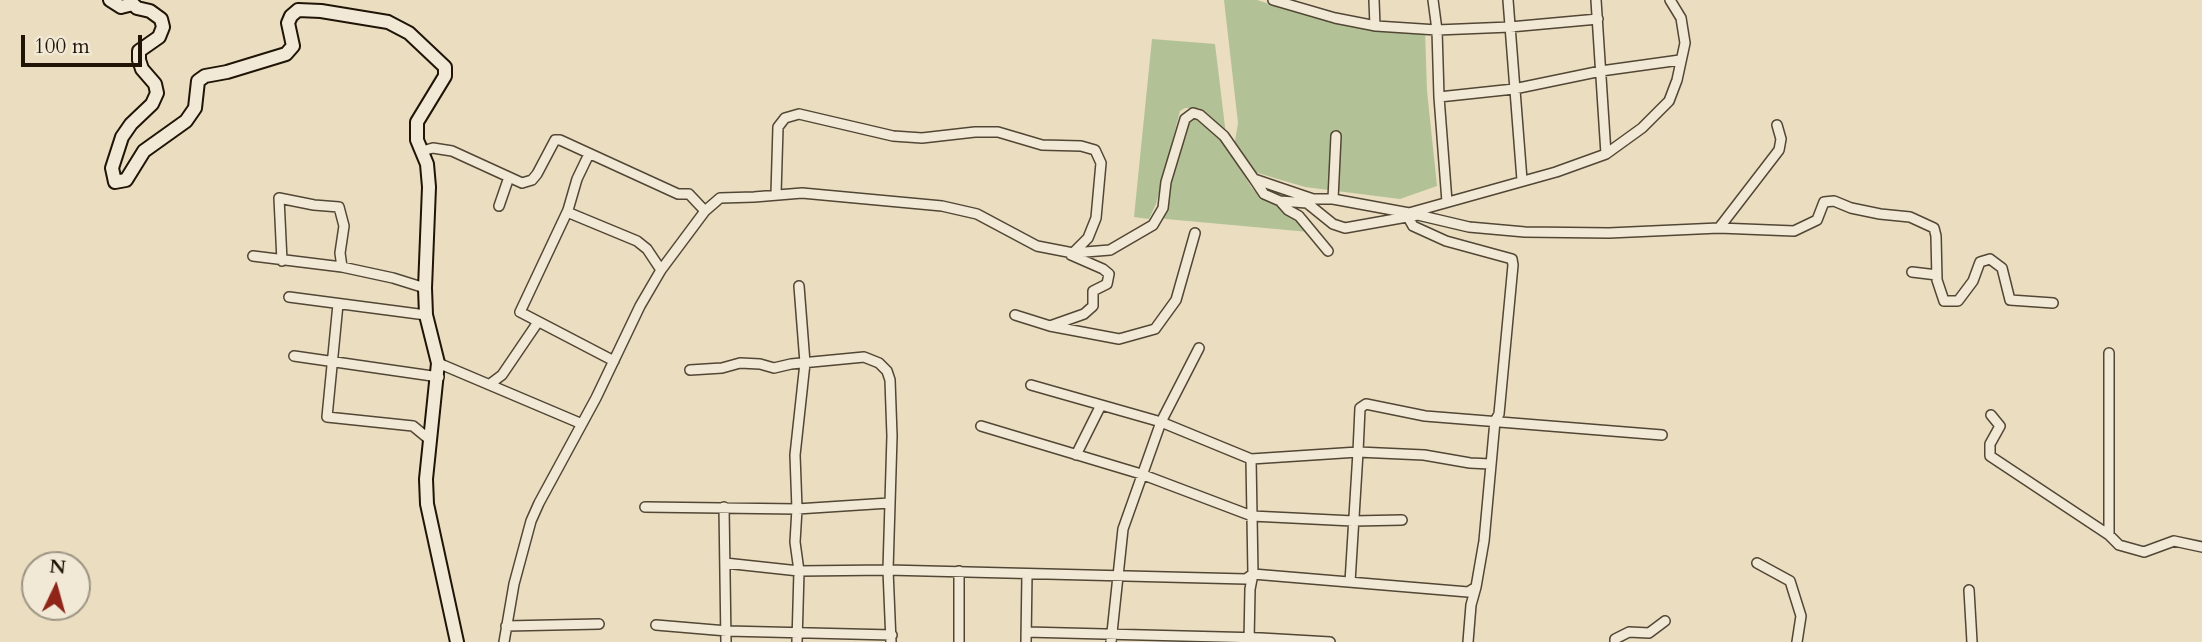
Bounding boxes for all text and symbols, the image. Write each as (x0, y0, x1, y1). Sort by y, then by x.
scale bar (24, 21, 145, 65)
text: 100 m (34, 32, 90, 61)
north arrow (21, 551, 91, 621)
text: N (48, 553, 67, 581)

